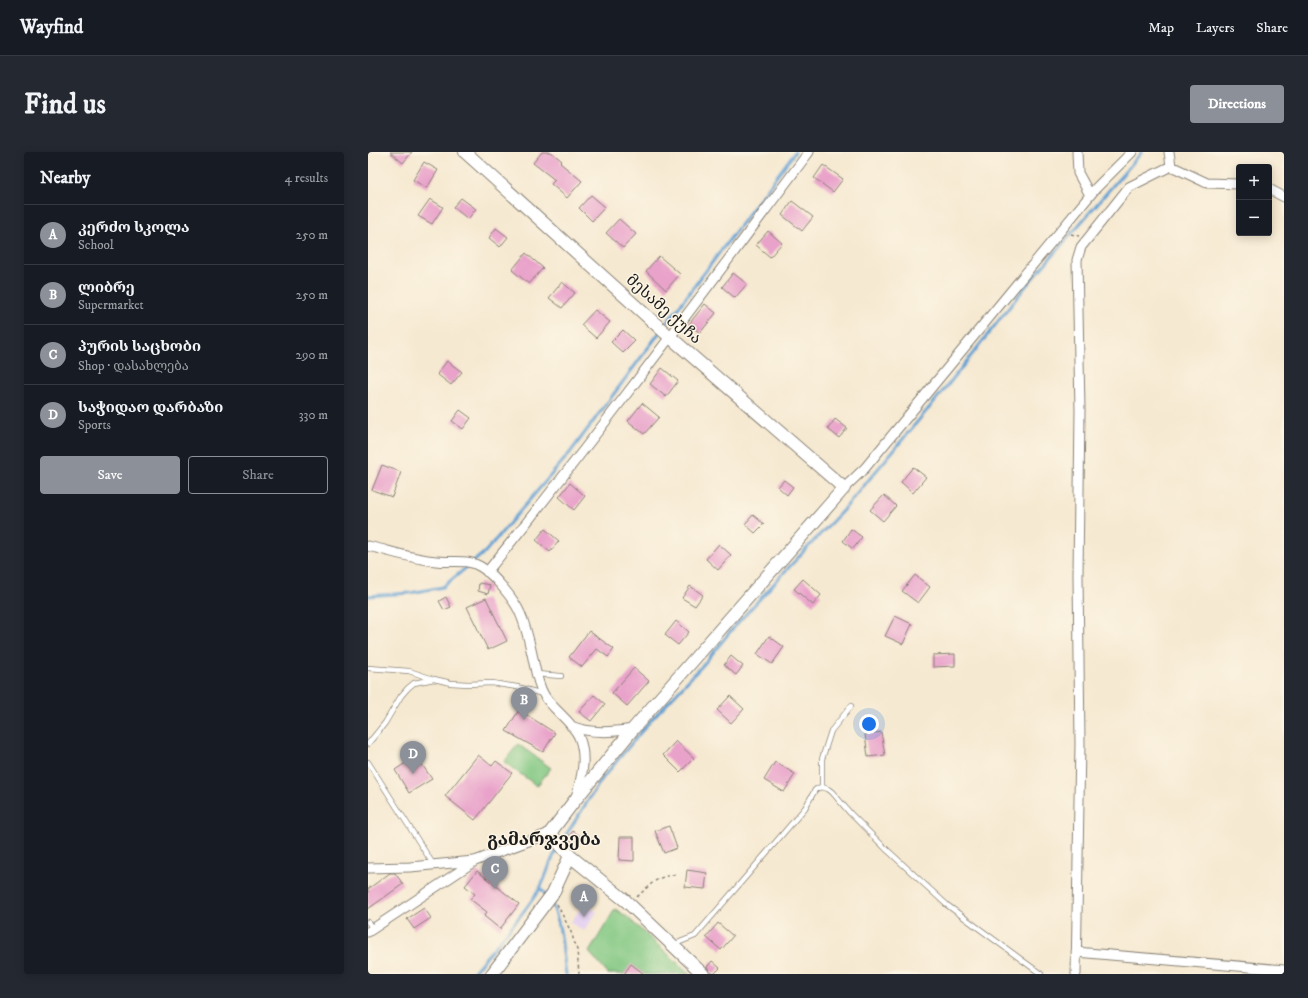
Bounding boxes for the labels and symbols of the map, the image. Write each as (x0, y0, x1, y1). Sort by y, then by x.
street label: მესამე ქუჩა (622, 270, 706, 348)
pin: B (511, 687, 537, 720)
your location (859, 714, 879, 734)
pin: D (400, 741, 426, 774)
district label: გამარჯვება (487, 829, 601, 851)
pin: C (482, 856, 508, 889)
pin: A (571, 884, 597, 917)

